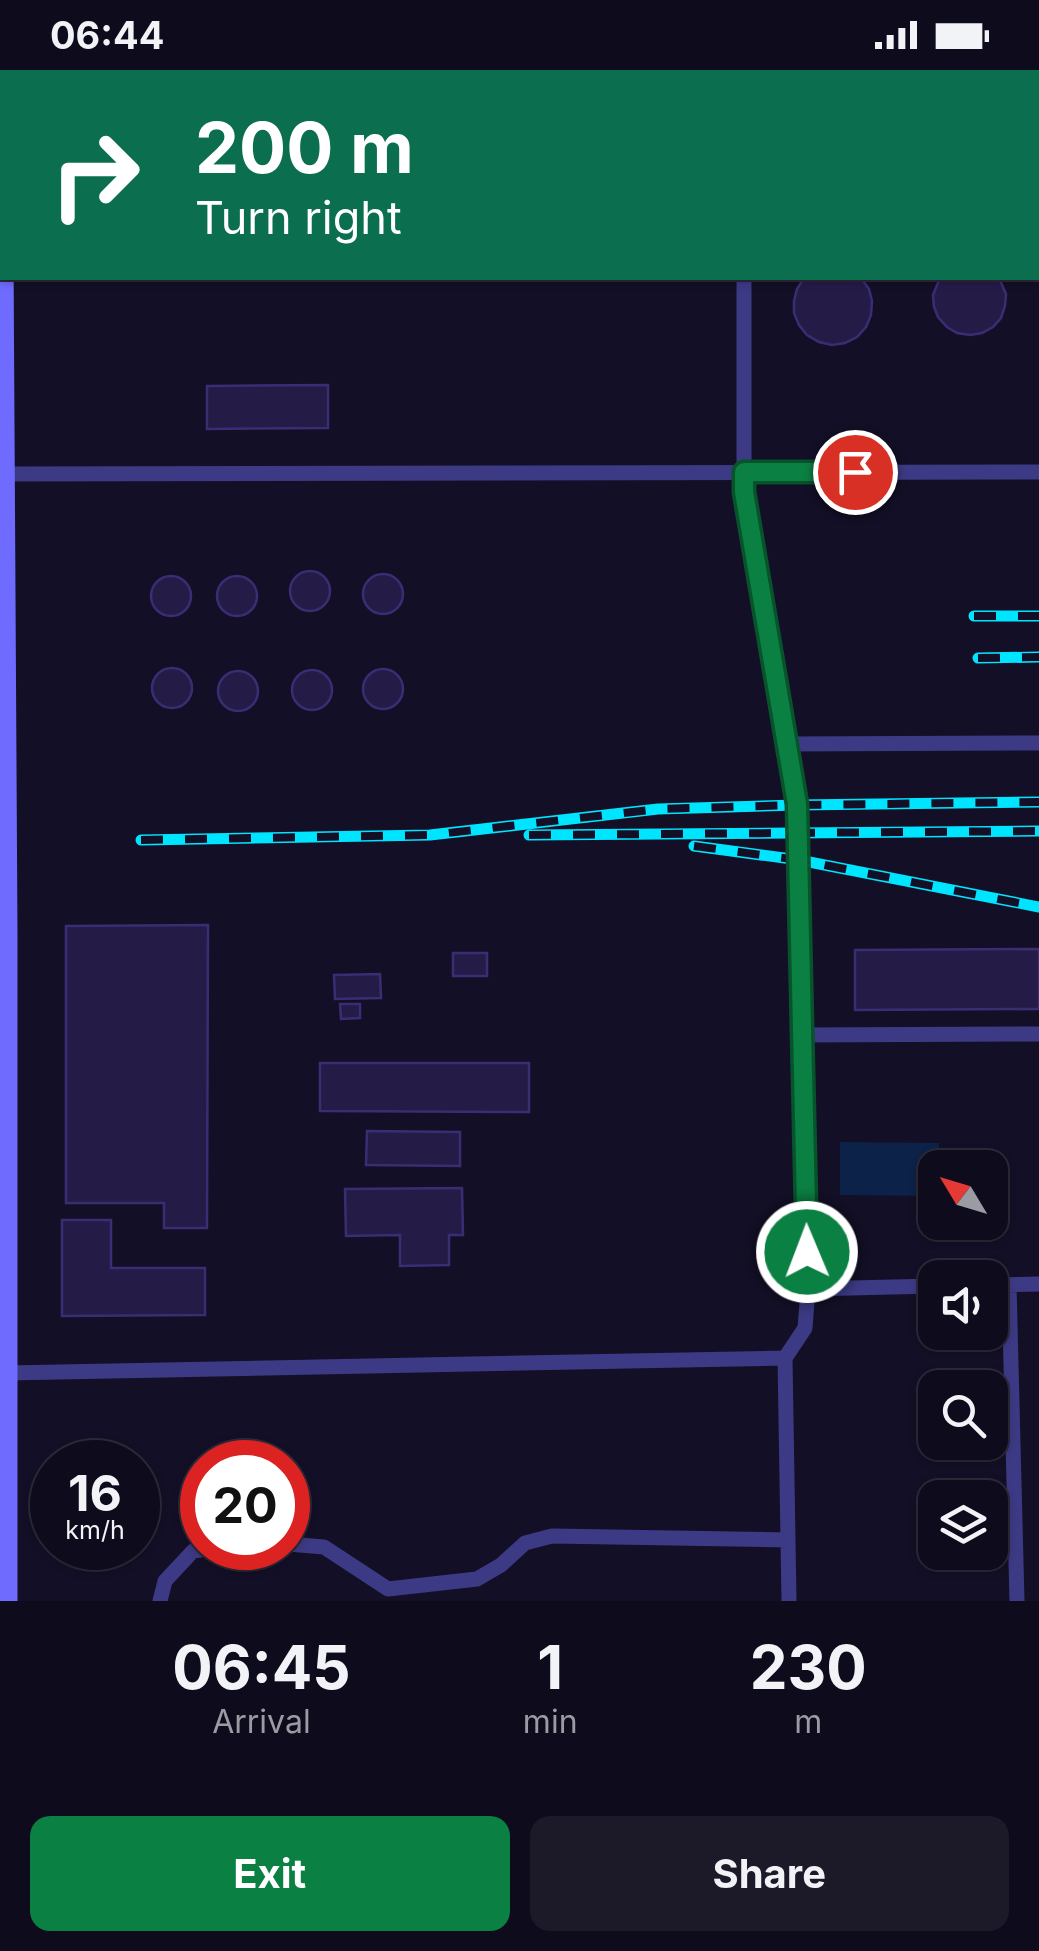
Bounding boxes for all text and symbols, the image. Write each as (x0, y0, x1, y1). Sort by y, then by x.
text: 06:44 (50, 12, 164, 58)
text: 200 m (195, 105, 414, 190)
icon: right (30, 110, 160, 240)
text: Turn right (195, 190, 402, 245)
pin (813, 430, 898, 515)
icon: arrive (828, 445, 883, 500)
north arrow (918, 1150, 1008, 1240)
map controls (918, 1150, 1008, 1570)
position arrow (755, 1200, 859, 1304)
button: sound (918, 1260, 1008, 1350)
button: search (918, 1370, 1008, 1460)
speed limit sign: 20 (180, 1440, 310, 1570)
text: 16 (68, 1463, 122, 1523)
button: layers (918, 1480, 1008, 1570)
text: km/h (65, 1515, 125, 1545)
text: 06:45 (172, 1631, 351, 1703)
text: 1 (537, 1631, 563, 1703)
text: 230 (750, 1631, 867, 1703)
text: Arrival (212, 1702, 311, 1741)
text: min (523, 1702, 578, 1741)
text: m (794, 1702, 822, 1741)
button: Exit (30, 1816, 510, 1931)
button: Share (530, 1816, 1009, 1931)

